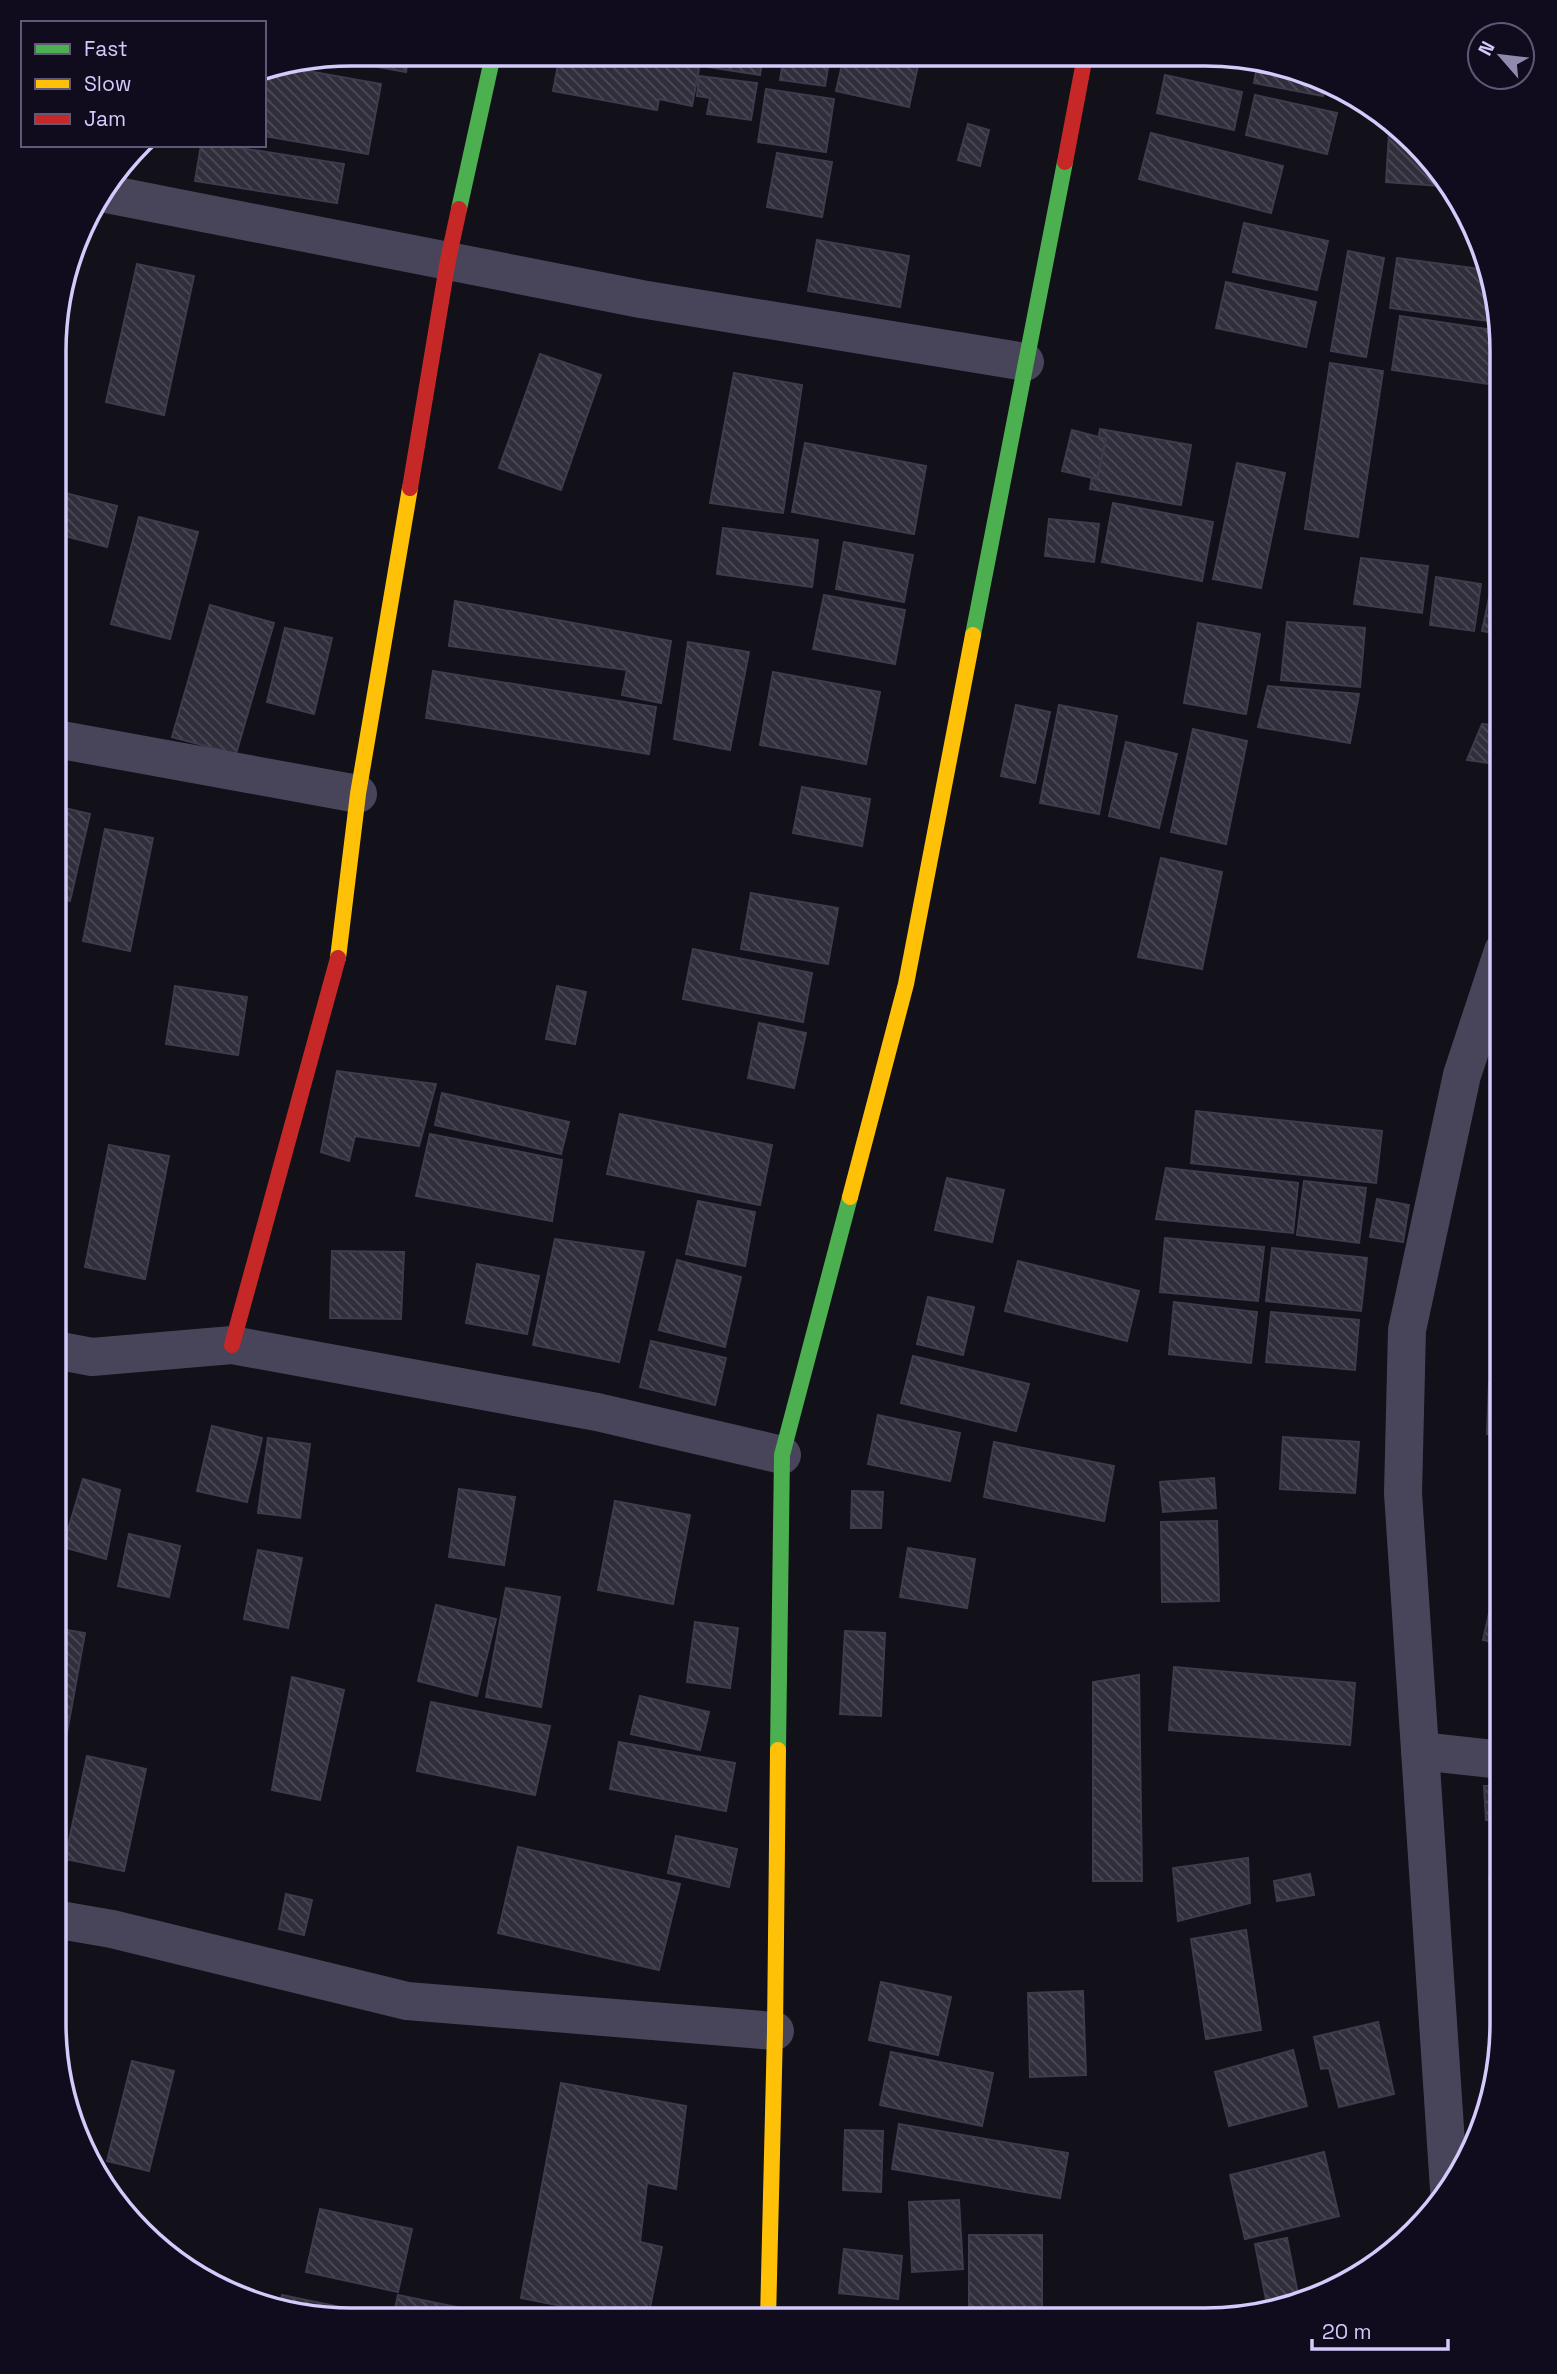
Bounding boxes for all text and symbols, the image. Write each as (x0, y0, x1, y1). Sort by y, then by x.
legend (21, 21, 266, 147)
north arrow (1466, 21, 1536, 91)
text: Fast (84, 35, 128, 62)
text: N (1472, 37, 1500, 60)
text: Slow (84, 70, 132, 97)
text: Jam (84, 105, 126, 132)
scale bar (1312, 2308, 1448, 2352)
text: 20 m (1322, 2318, 1372, 2345)

